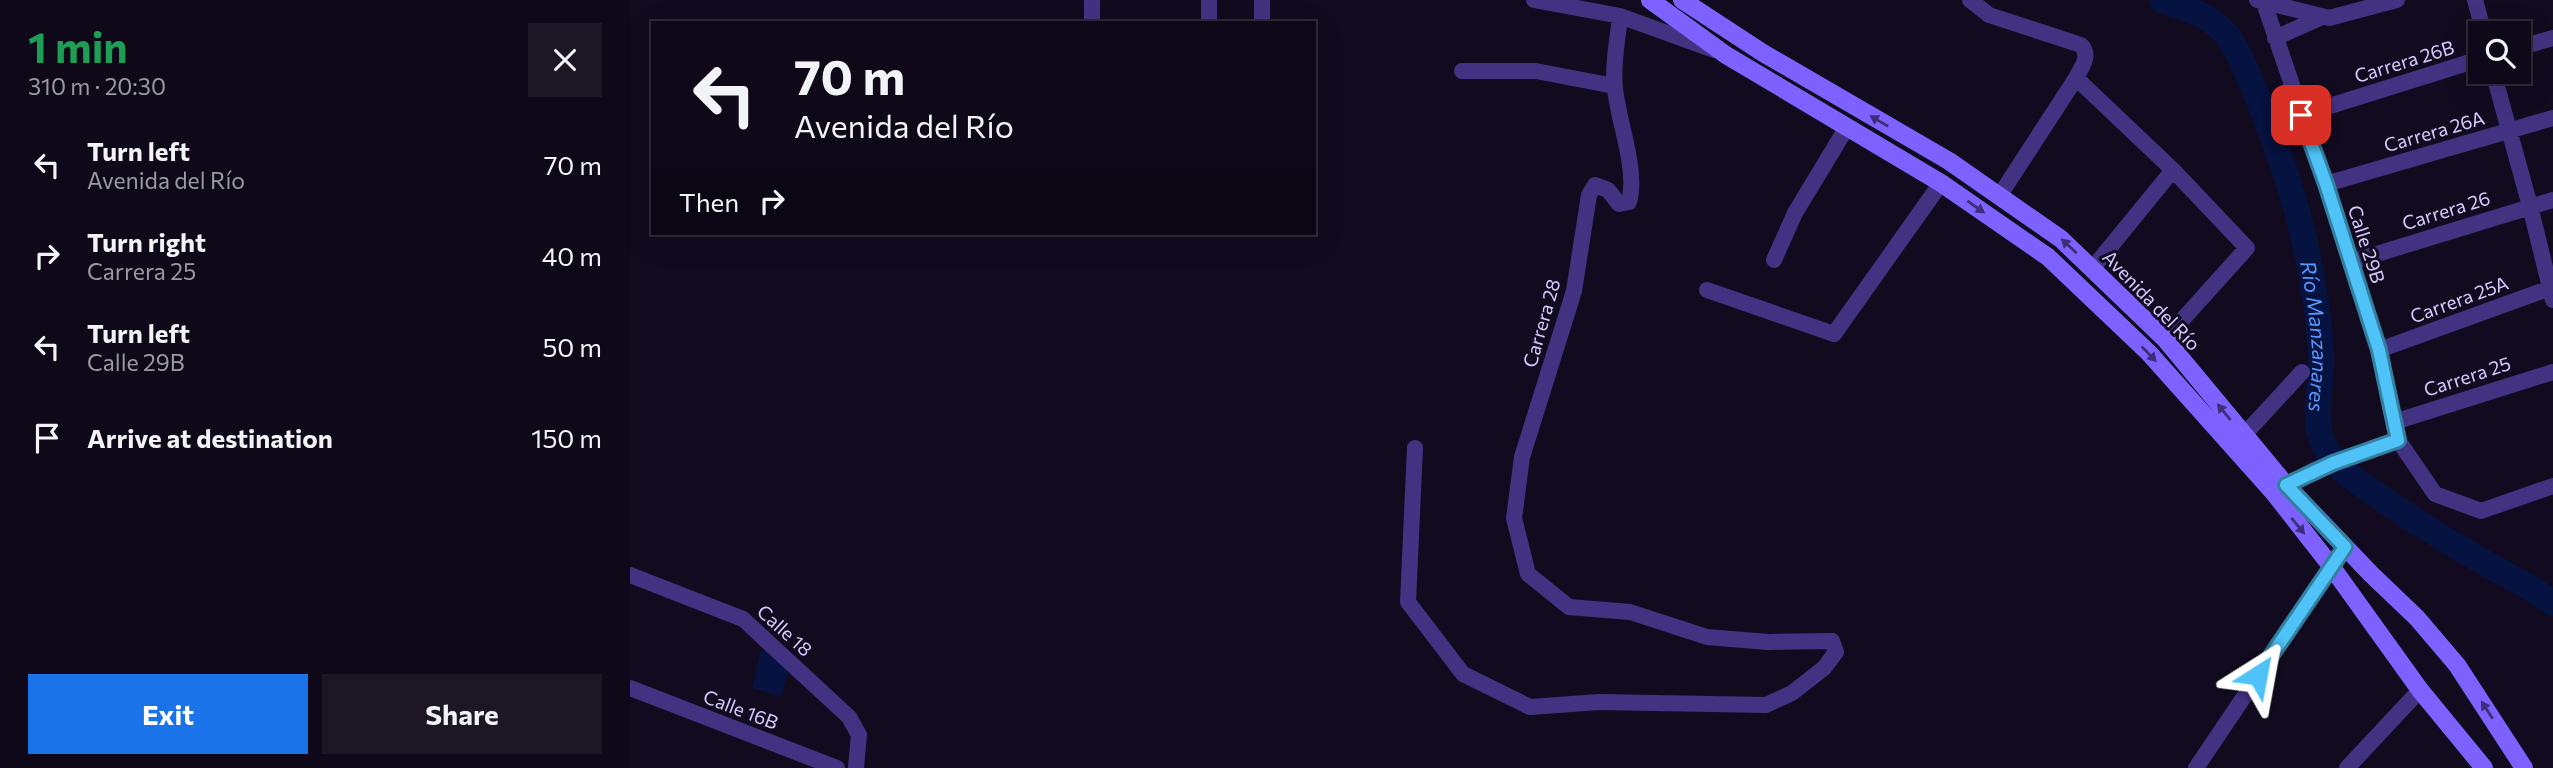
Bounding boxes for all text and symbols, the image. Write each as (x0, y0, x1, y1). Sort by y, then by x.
text: 1 min (28, 20, 128, 72)
map controls (2468, 21, 2531, 84)
button: search (2468, 21, 2531, 84)
button: close (528, 23, 602, 97)
street label: Carrera 26B (2351, 35, 2457, 87)
text: 70 m (794, 45, 905, 105)
icon: left (679, 49, 770, 140)
text: 310 m · 20:30 (28, 72, 166, 100)
pin (2271, 85, 2331, 145)
icon: arrive (2282, 96, 2320, 134)
text: Avenida del Río (794, 105, 1014, 145)
street label: Carrera 26A (2381, 106, 2487, 156)
one-way arrow (1870, 115, 1889, 127)
text: Turn left (87, 135, 190, 166)
icon: left (28, 146, 66, 184)
text: 70 m (544, 149, 602, 180)
text: Avenida del Río (87, 166, 245, 194)
icon: right (753, 182, 791, 220)
text: Then (679, 186, 739, 217)
street label: Carrera 26 (2399, 186, 2493, 234)
one-way arrow (1967, 200, 1985, 214)
street label: Calle 29B (2344, 202, 2390, 286)
text: Turn right (87, 226, 206, 257)
icon: right (28, 237, 66, 275)
one-way arrow (2060, 238, 2077, 255)
text: 40 m (542, 240, 602, 271)
street label: Avenida del Río (2098, 245, 2206, 355)
text: Carrera 25 (87, 257, 196, 285)
water label: Río Manzanares (2297, 258, 2334, 413)
street label: Carrera 25A (2407, 271, 2511, 327)
street label: Carrera 28 (1517, 276, 1565, 370)
text: Turn left (87, 317, 190, 348)
icon: left (28, 328, 66, 366)
text: 50 m (542, 331, 602, 362)
one-way arrow (2141, 345, 2157, 362)
text: Calle 29B (87, 348, 185, 376)
street label: Carrera 25 (2421, 351, 2513, 401)
one-way arrow (2216, 403, 2231, 421)
icon: arrive (28, 419, 66, 457)
text: Arrive at destination (87, 422, 333, 453)
text: 150 m (531, 422, 602, 453)
one-way arrow (2291, 516, 2306, 534)
street label: Calle 18 (753, 599, 817, 661)
position arrow (2221, 638, 2295, 712)
button: Exit (28, 674, 308, 754)
button: Share (322, 674, 602, 754)
street label: Calle 16B (700, 684, 782, 734)
one-way arrow (2481, 701, 2494, 720)

